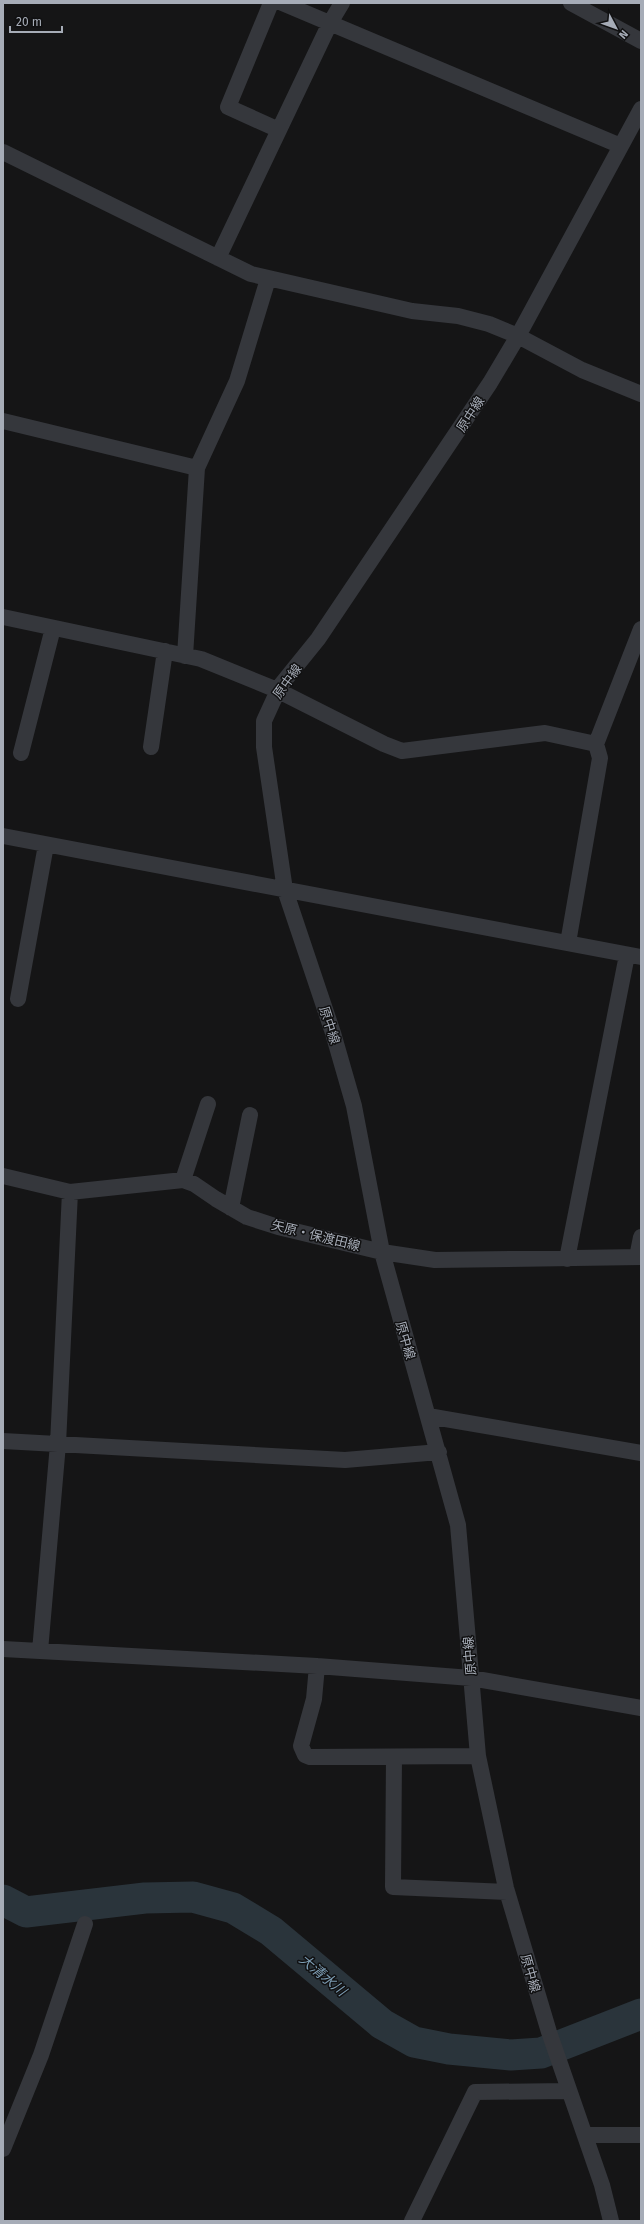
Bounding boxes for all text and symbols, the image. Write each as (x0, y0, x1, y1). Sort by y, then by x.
scale bar (10, 8, 62, 34)
north arrow (596, 8, 636, 48)
text: 20 m (16, 15, 42, 29)
text: N (616, 27, 630, 41)
street label: 原中線 (454, 394, 487, 435)
street label: 原中線 (270, 661, 305, 701)
street label: 原中線 (316, 1004, 343, 1046)
street label: 矢原・保渡田線 (270, 1217, 362, 1254)
street label: 原中線 (393, 1319, 418, 1361)
street label: 原中線 (460, 1636, 479, 1676)
water label: 大清水川 (296, 1951, 351, 2001)
street label: 原中線 (518, 1952, 543, 1994)

